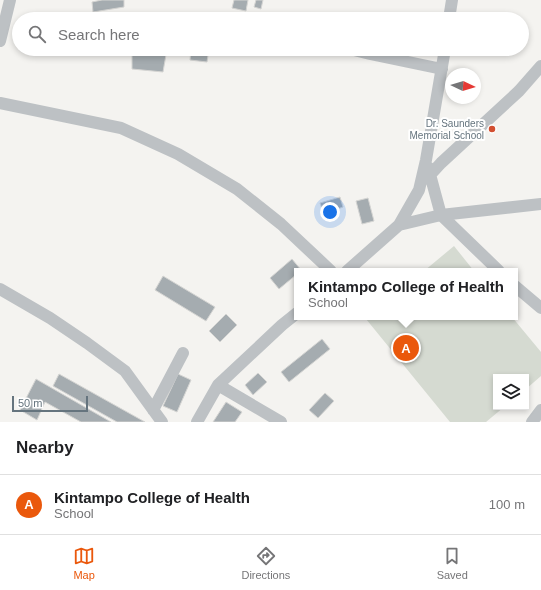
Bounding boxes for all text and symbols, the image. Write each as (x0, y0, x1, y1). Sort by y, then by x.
search box (12, 12, 529, 56)
icon: search (26, 23, 48, 45)
text: Search here (58, 26, 140, 43)
north arrow (445, 68, 481, 104)
place label: Dr. Saunders Memorial School (410, 118, 484, 141)
marker: Dr. Saunders Memorial School (487, 124, 497, 134)
your location (320, 202, 340, 222)
popup (294, 268, 518, 320)
text: Kintampo College of Health (308, 278, 504, 295)
text: School (308, 295, 348, 310)
pin: A (393, 333, 419, 363)
map controls (493, 374, 529, 410)
button: layers (493, 374, 529, 410)
scale bar (12, 394, 88, 413)
text: 50 m (18, 397, 42, 409)
text: Nearby (16, 438, 74, 457)
text: Kintampo College of Health (54, 489, 250, 506)
text: A (24, 497, 34, 512)
text: 100 m (489, 497, 525, 512)
text: School (54, 506, 94, 521)
tab: Map (73, 545, 95, 581)
tab: Directions (241, 545, 290, 581)
tab: Saved (437, 545, 468, 581)

